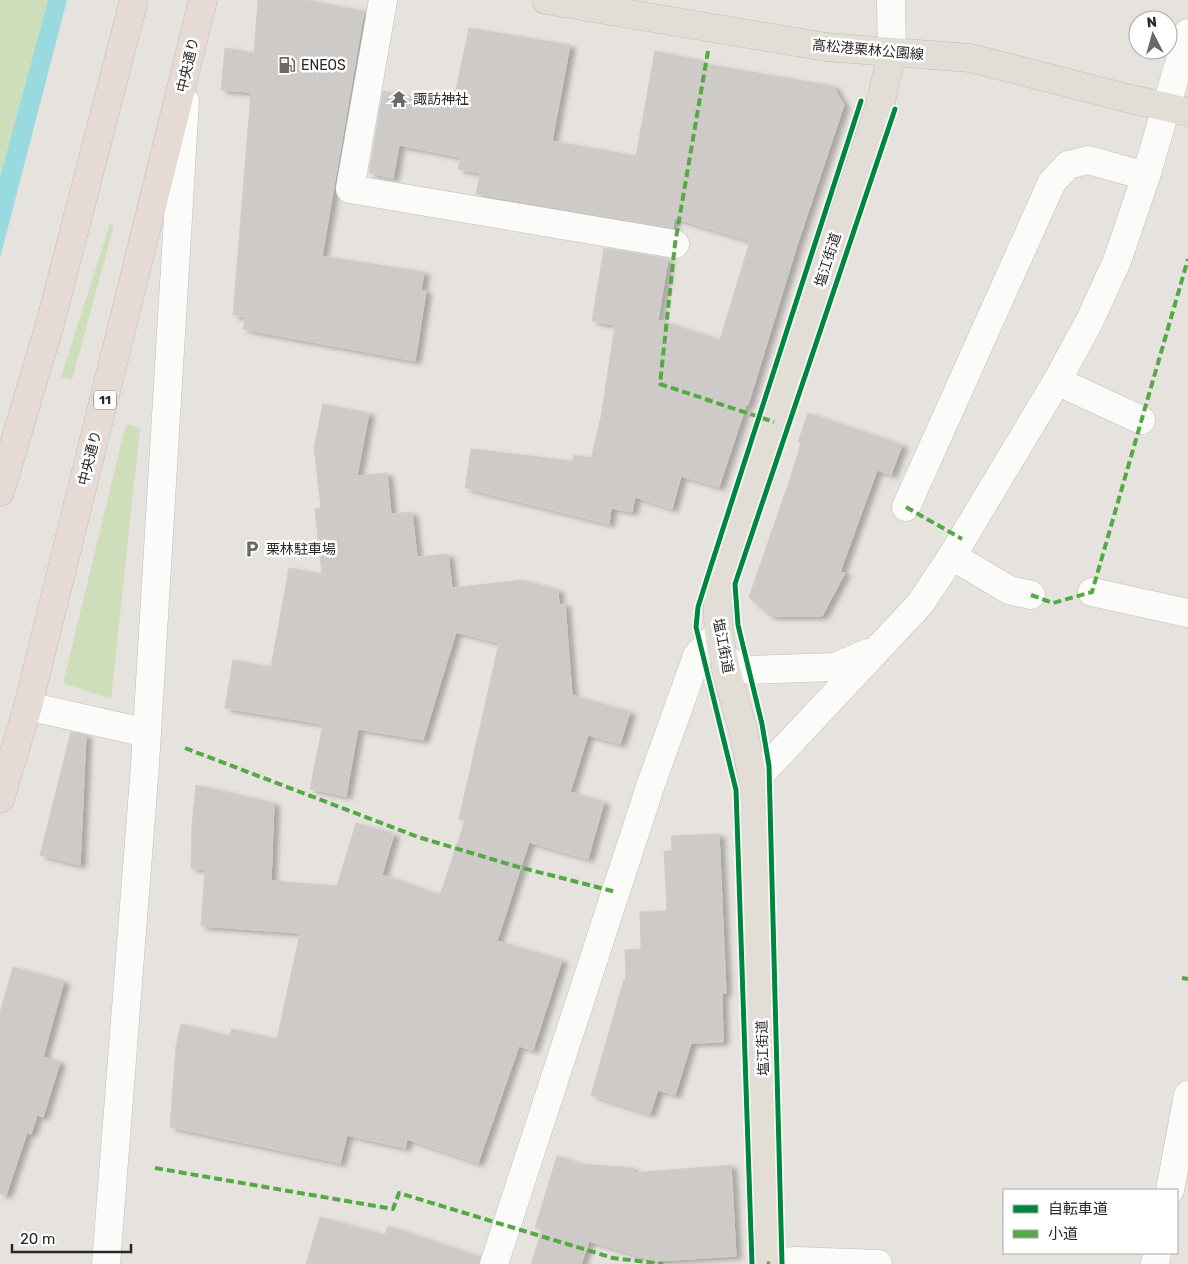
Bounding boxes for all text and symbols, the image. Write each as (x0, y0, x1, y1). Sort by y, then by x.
north arrow (1128, 10, 1178, 60)
text: N (1146, 14, 1158, 32)
street label: 中央通り (173, 36, 203, 94)
street label: 高松港栗林公園線 (811, 37, 925, 63)
fuel station icon: ENEOS (277, 55, 297, 75)
place label: ENEOS (301, 57, 346, 74)
temple icon: 諏訪神社 (389, 89, 409, 109)
place label: 諏訪神社 (413, 91, 469, 108)
street label: 塩江街道 (811, 231, 845, 289)
road number: 11 (94, 390, 116, 410)
street label: 中央通り (75, 429, 105, 487)
parking icon: 栗林駐車場 (242, 539, 262, 559)
place label: 栗林駐車場 (266, 541, 336, 558)
street label: 塩江街道 (709, 617, 737, 675)
street label: 塩江街道 (754, 1020, 772, 1076)
legend (1003, 1189, 1178, 1254)
text: 自転車道 (1048, 1200, 1108, 1218)
scale bar (12, 1222, 131, 1254)
text: 小道 (1048, 1225, 1078, 1243)
text: 20 m (20, 1230, 55, 1248)

